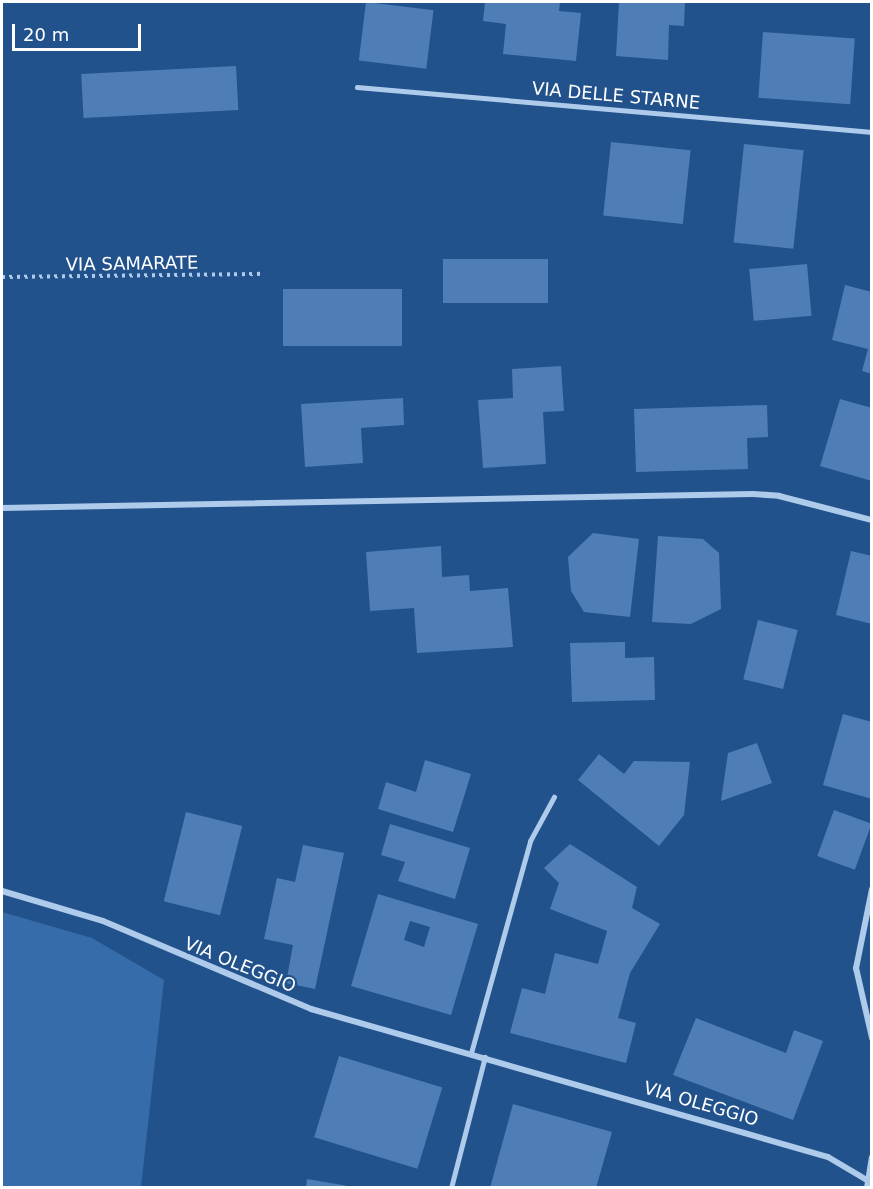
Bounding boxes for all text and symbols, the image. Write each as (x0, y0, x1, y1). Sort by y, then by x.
scale bar (15, 12, 144, 50)
text: 20 m (23, 24, 69, 45)
street label: VIA DELLE STARNE (531, 78, 701, 114)
street label: VIA SAMARATE (66, 252, 198, 276)
street label: VIA OLEGGIO (181, 933, 299, 997)
street label: VIA OLEGGIO (641, 1077, 761, 1131)

